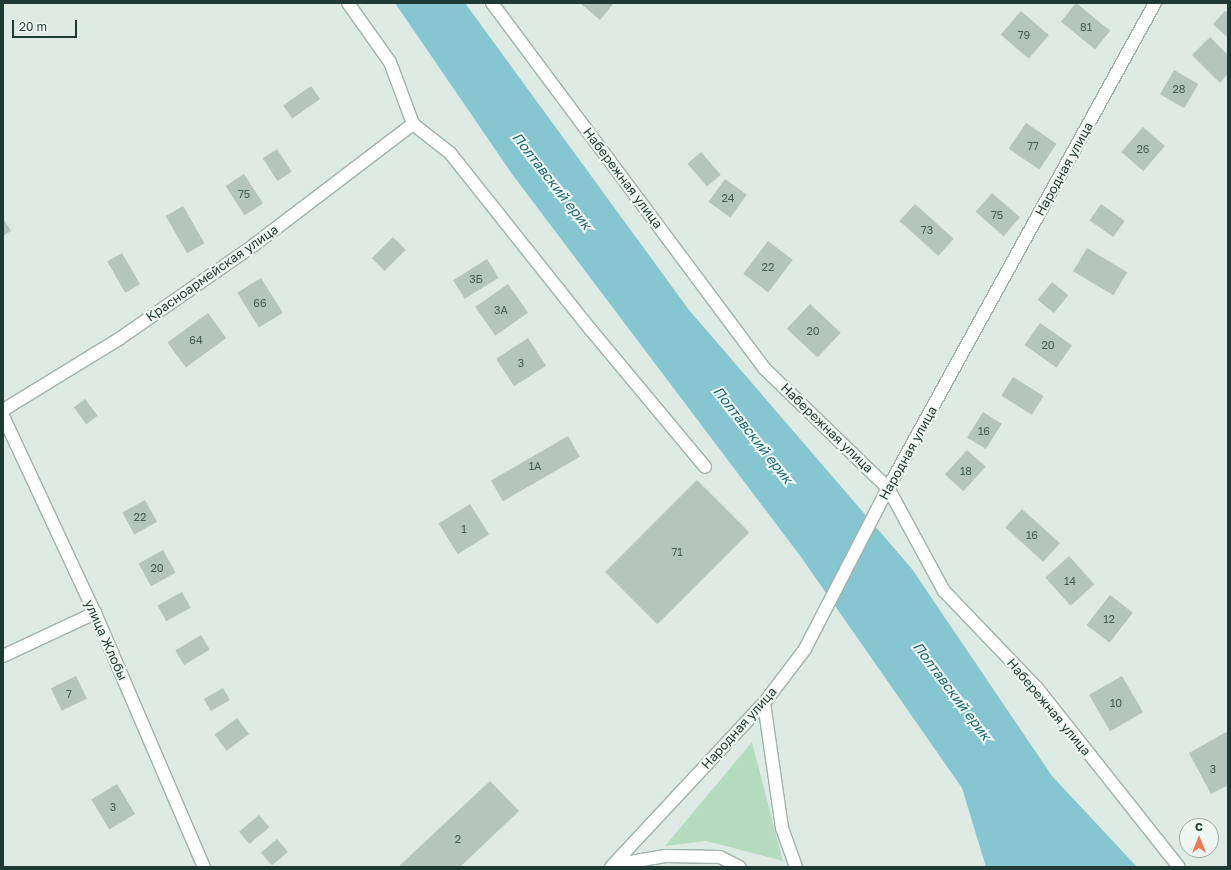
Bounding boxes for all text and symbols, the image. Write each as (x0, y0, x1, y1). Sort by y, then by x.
scale bar (14, 12, 79, 38)
text: 20 m (19, 19, 47, 34)
house number: 81 (1080, 20, 1092, 34)
house number: 79 (1018, 28, 1030, 42)
house number: 28 (1172, 82, 1186, 96)
street label: Народная улица (1032, 119, 1096, 219)
street label: Набережная улица (580, 125, 666, 231)
water label: Полтавский ерик (509, 129, 595, 233)
house number: 77 (1027, 139, 1039, 153)
house number: 26 (1136, 142, 1150, 156)
house number: 75 (238, 187, 250, 201)
house number: 24 (721, 191, 735, 205)
house number: 75 (991, 208, 1003, 222)
street label: Красноармейская улица (143, 221, 281, 325)
house number: 73 (921, 223, 933, 237)
house number: 22 (762, 260, 774, 274)
house number: 3Б (469, 272, 483, 286)
house number: 66 (253, 296, 267, 310)
house number: 3А (494, 303, 508, 317)
house number: 20 (806, 324, 820, 338)
house number: 64 (189, 333, 203, 347)
house number: 20 (1041, 338, 1055, 352)
house number: 3 (518, 356, 524, 370)
street label: Набережная улица (778, 380, 876, 476)
water label: Полтавский ерик (710, 383, 796, 487)
street label: Народная улица (876, 403, 940, 503)
house number: 16 (978, 424, 990, 438)
house number: 1А (529, 459, 541, 473)
house number: 18 (960, 464, 972, 478)
house number: 22 (134, 510, 146, 524)
house number: 1 (461, 522, 467, 536)
house number: 16 (1026, 528, 1038, 542)
house number: 71 (671, 545, 683, 559)
house number: 20 (150, 561, 164, 575)
house number: 14 (1064, 574, 1076, 588)
street label: улица Жлобы (81, 597, 131, 683)
house number: 12 (1103, 612, 1115, 626)
water label: Полтавский ерик (910, 638, 994, 744)
street label: Набережная улица (1004, 655, 1094, 759)
street label: Народная улица (698, 684, 780, 772)
house number: 7 (66, 687, 72, 701)
house number: 10 (1110, 696, 1122, 710)
house number: 3 (1210, 762, 1216, 776)
house number: 3 (110, 800, 116, 814)
north arrow (1179, 818, 1219, 858)
text: С (1195, 820, 1203, 833)
house number: 2 (455, 832, 461, 846)

